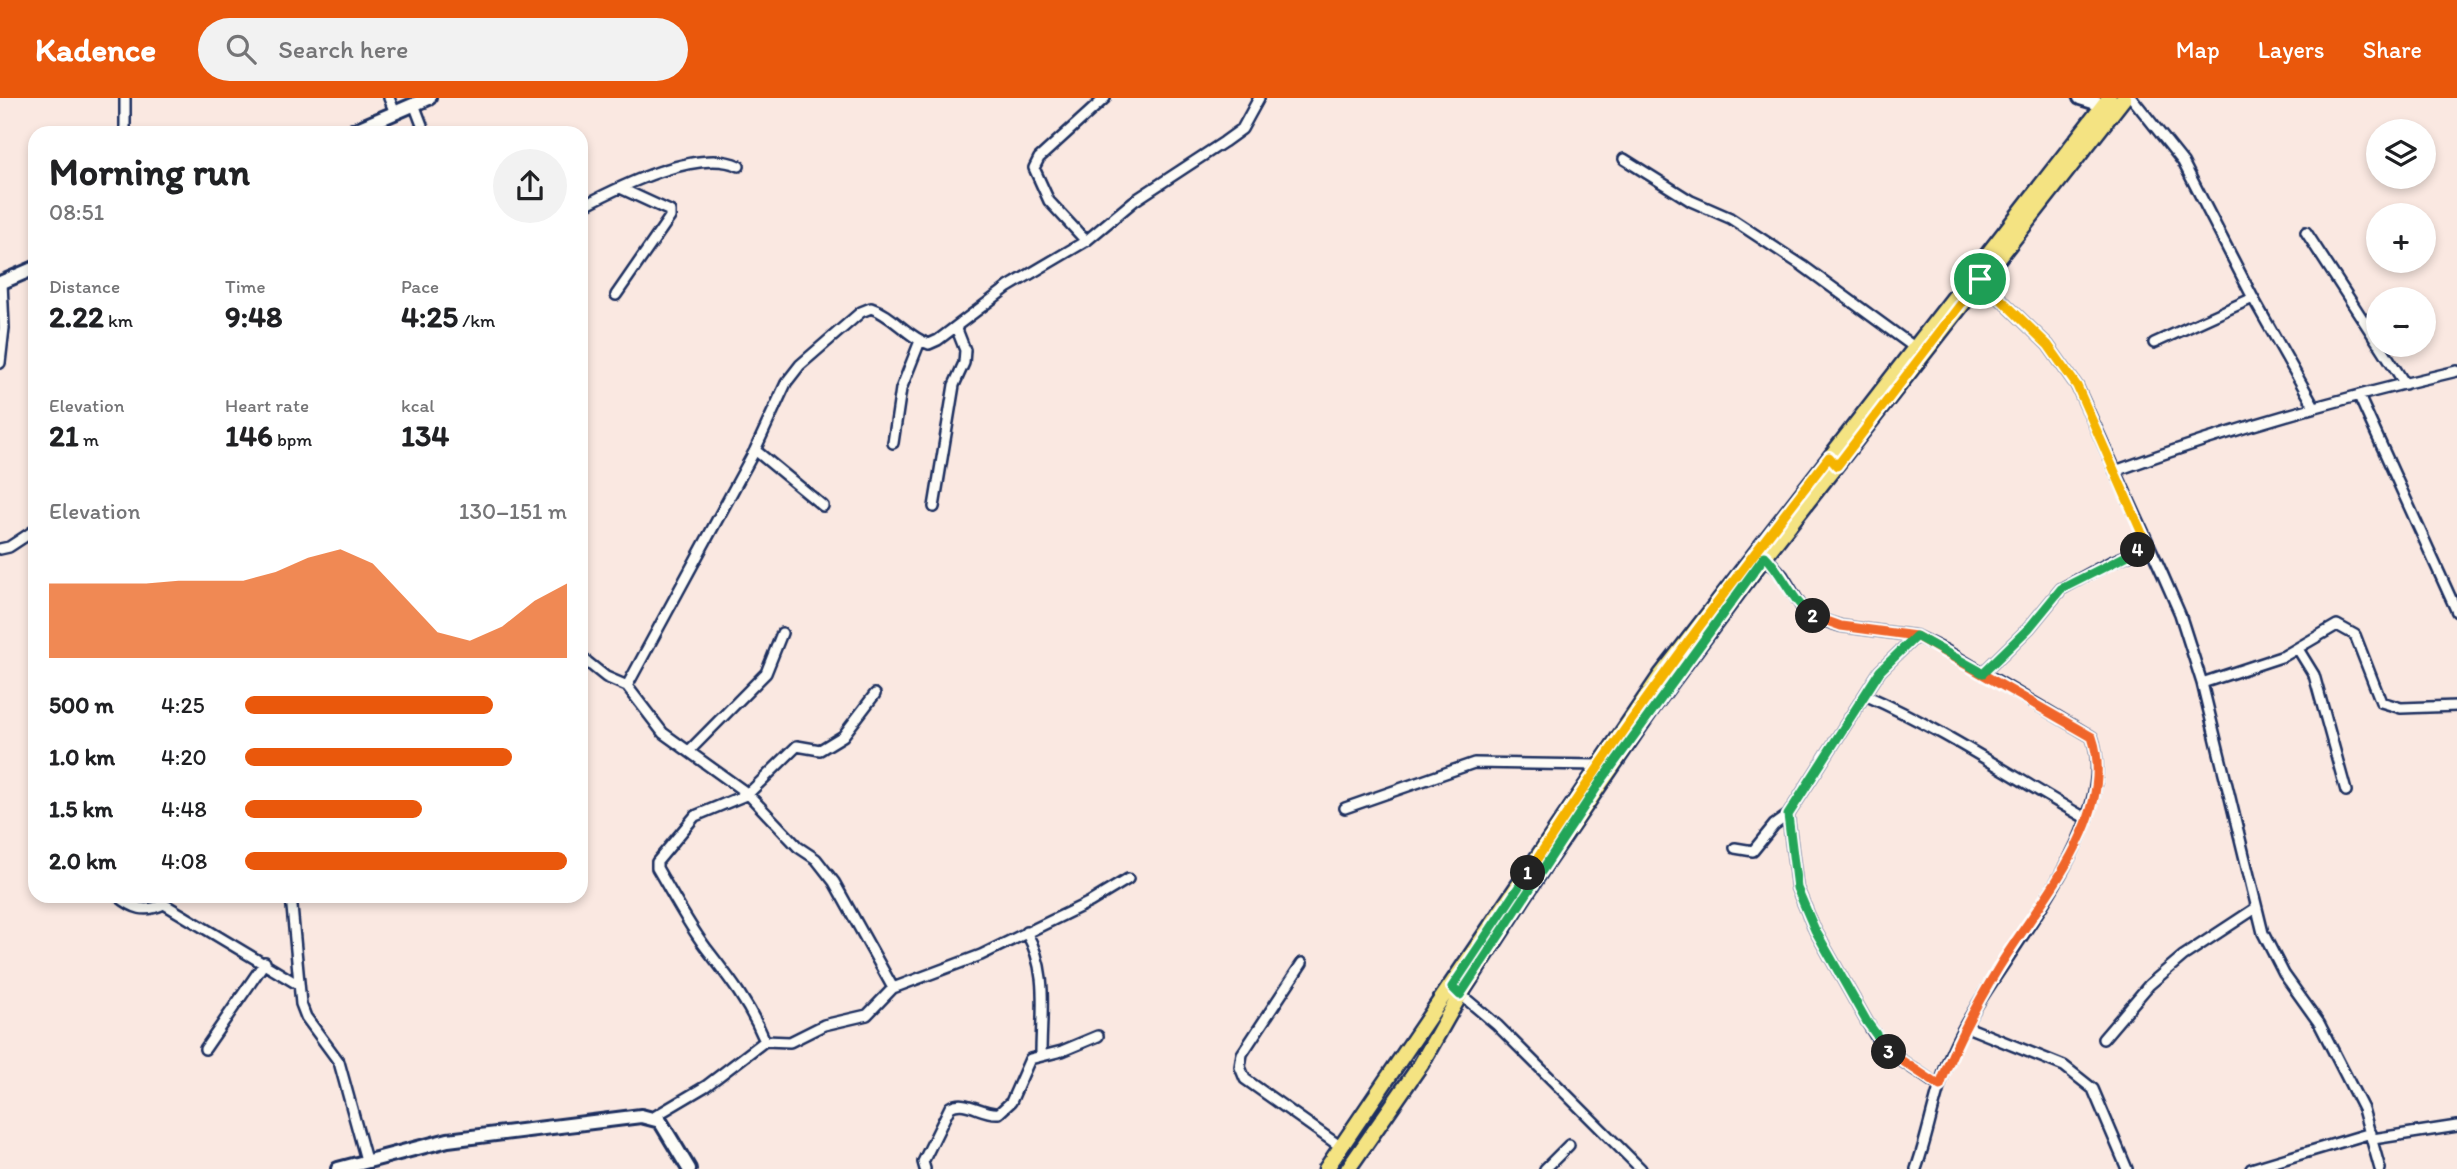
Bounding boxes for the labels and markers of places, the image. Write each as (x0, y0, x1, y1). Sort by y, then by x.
pin (1950, 249, 2010, 309)
pin: 4 (2120, 532, 2156, 568)
pin: 2 (1796, 598, 1830, 634)
pin: 1 (1510, 856, 1546, 890)
pin: 3 (1871, 1034, 1906, 1070)

